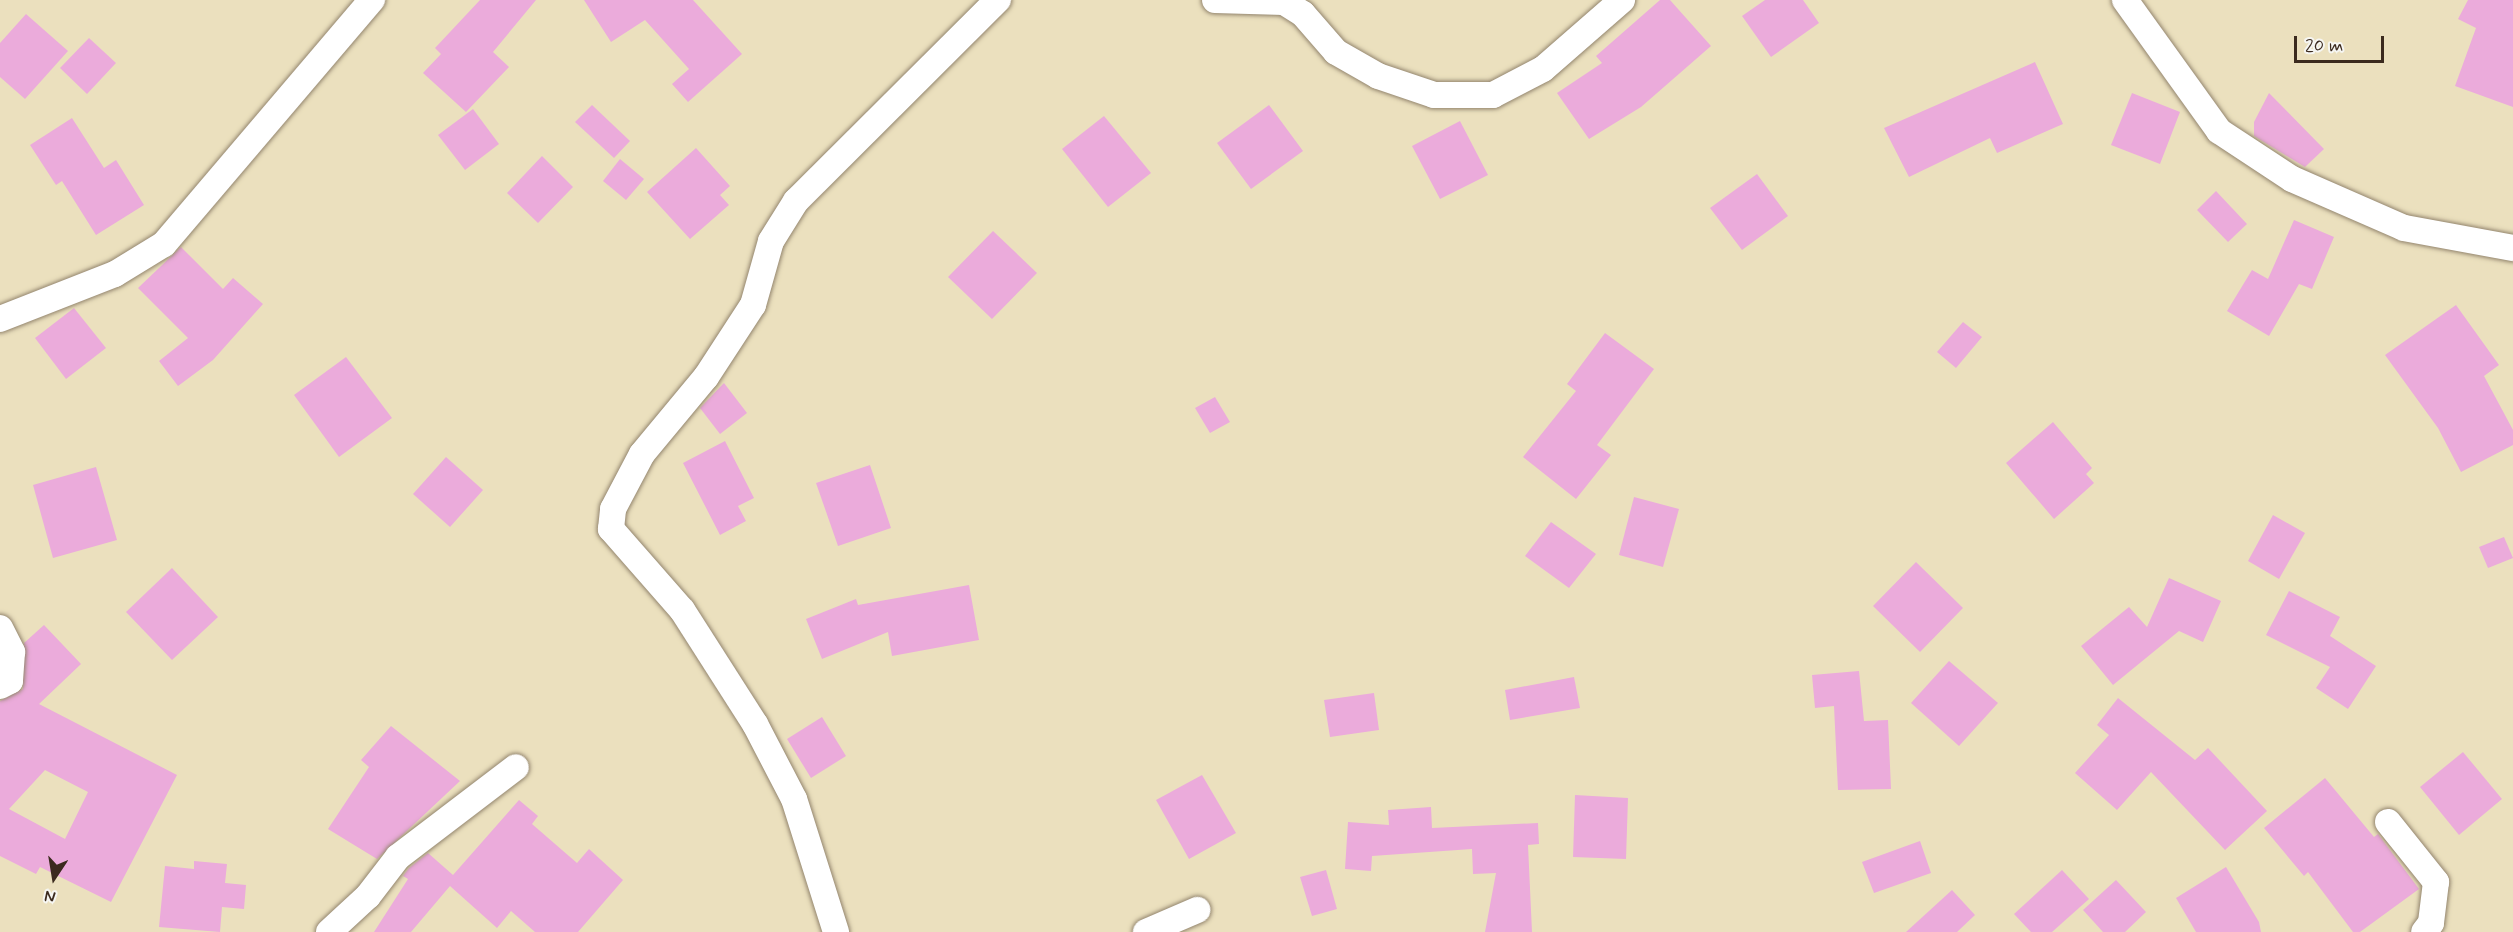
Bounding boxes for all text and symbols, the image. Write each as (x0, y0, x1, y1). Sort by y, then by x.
scale bar (2297, 24, 2387, 62)
text: 20 m (2305, 34, 2343, 58)
north arrow (24, 848, 84, 908)
text: N (43, 885, 58, 907)

